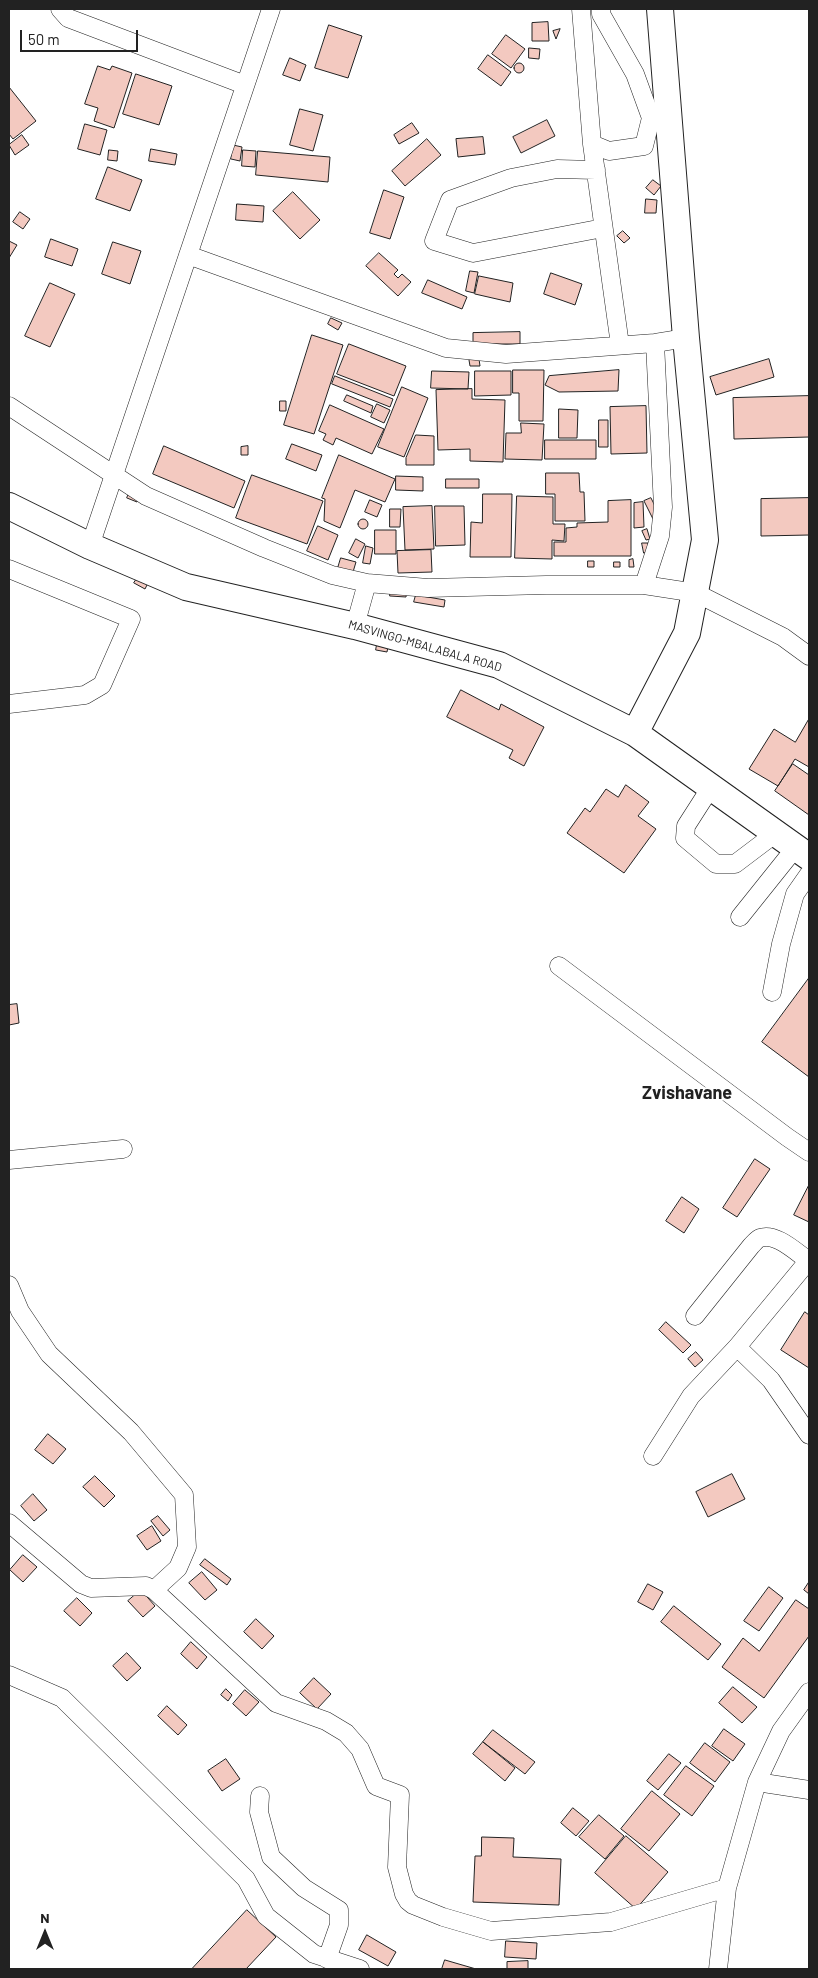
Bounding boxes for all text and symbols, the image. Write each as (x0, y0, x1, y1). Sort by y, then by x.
scale bar (22, 20, 140, 52)
text: 50 m (28, 30, 60, 48)
street label: MASVINGO-MBALABALA ROAD (347, 617, 503, 675)
district label: Zvishavane (642, 1082, 732, 1104)
north arrow (20, 1908, 70, 1958)
text: N (40, 1909, 50, 1926)

